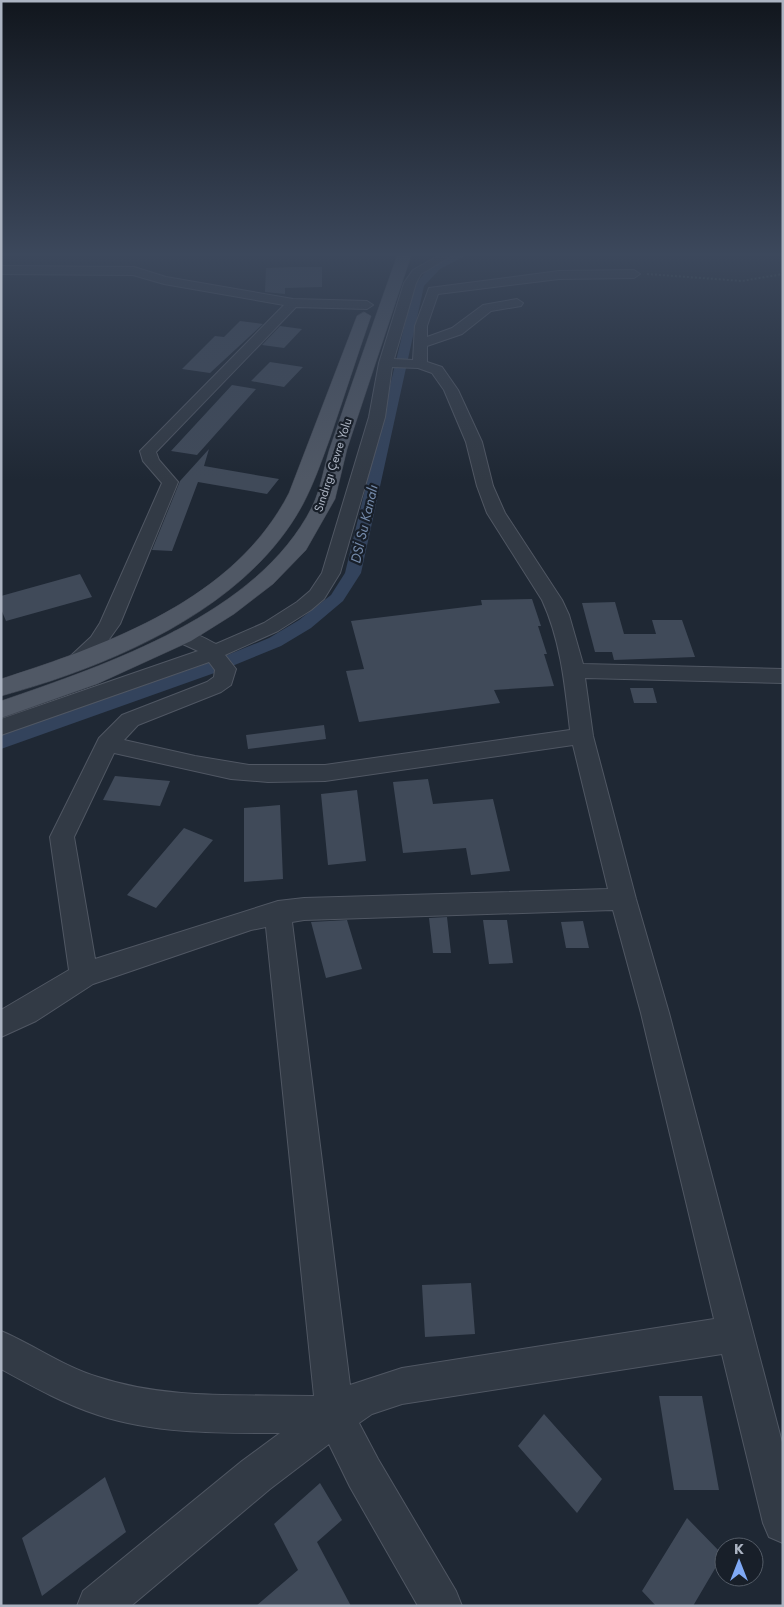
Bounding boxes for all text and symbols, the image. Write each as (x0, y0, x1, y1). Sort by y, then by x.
street label: Sındırgı Çevre Yolu (309, 416, 357, 514)
water label: DSİ Su Kanalı (345, 482, 383, 565)
north arrow (714, 1537, 764, 1587)
text: K (734, 1539, 744, 1559)

